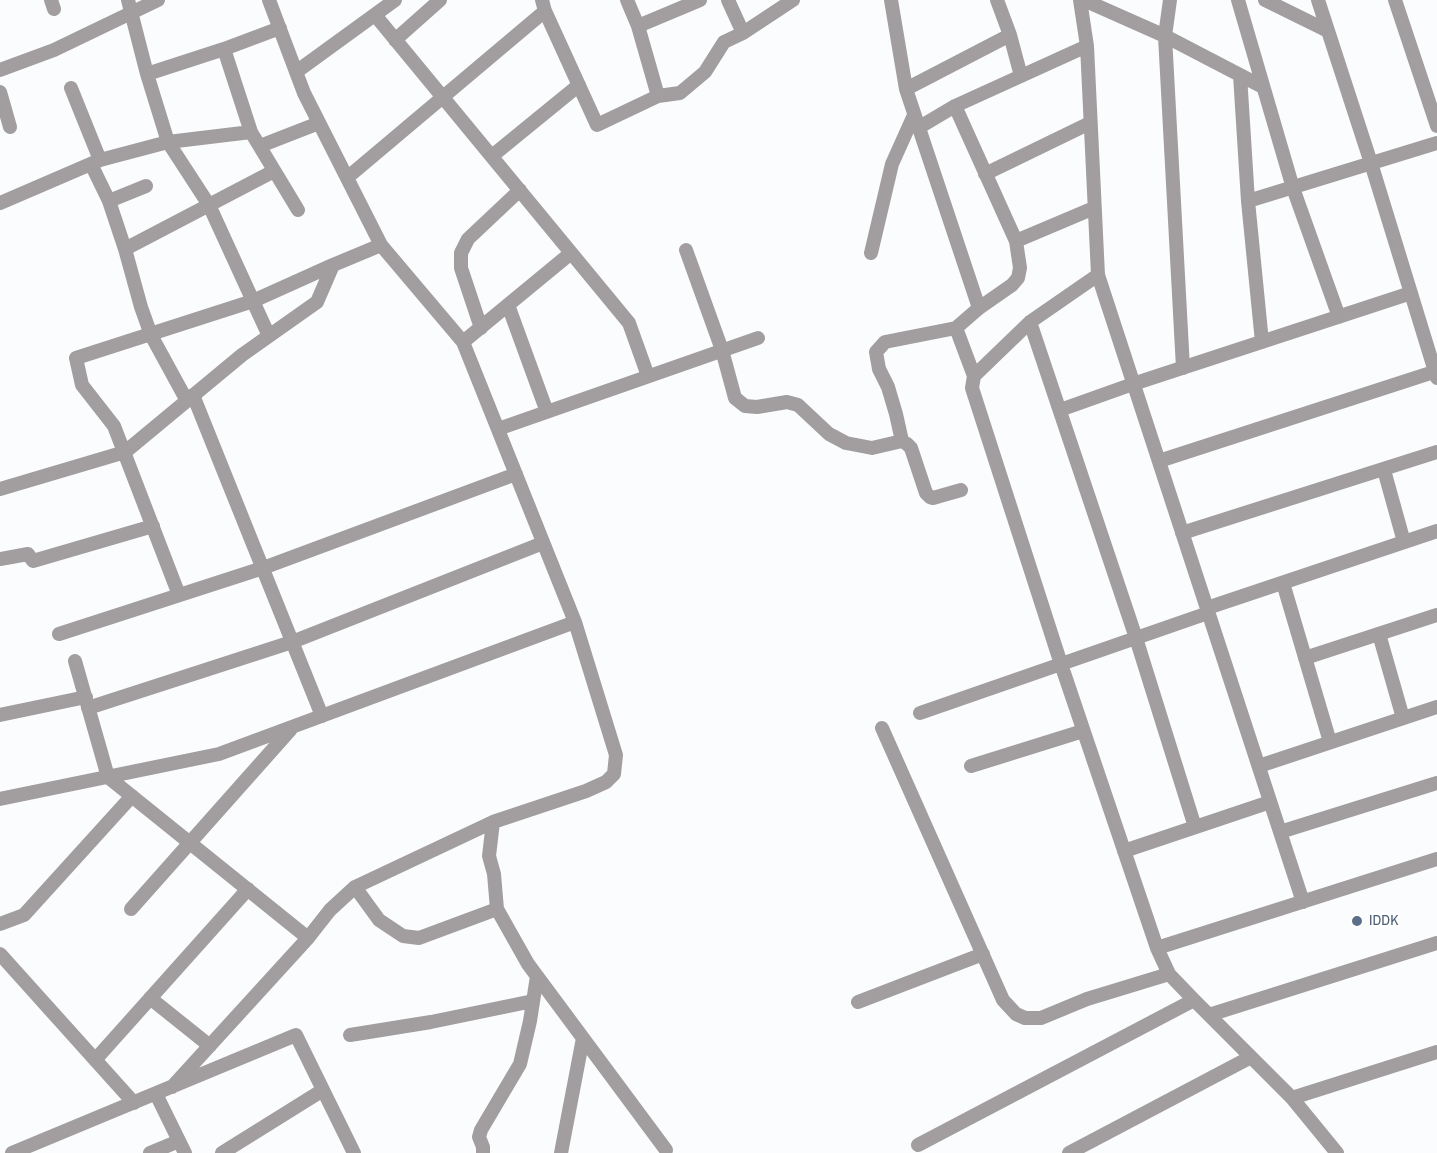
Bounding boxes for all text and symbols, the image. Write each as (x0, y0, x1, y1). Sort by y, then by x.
place label: IDDK (1369, 912, 1398, 930)
marker: IDDK (1350, 914, 1364, 928)

